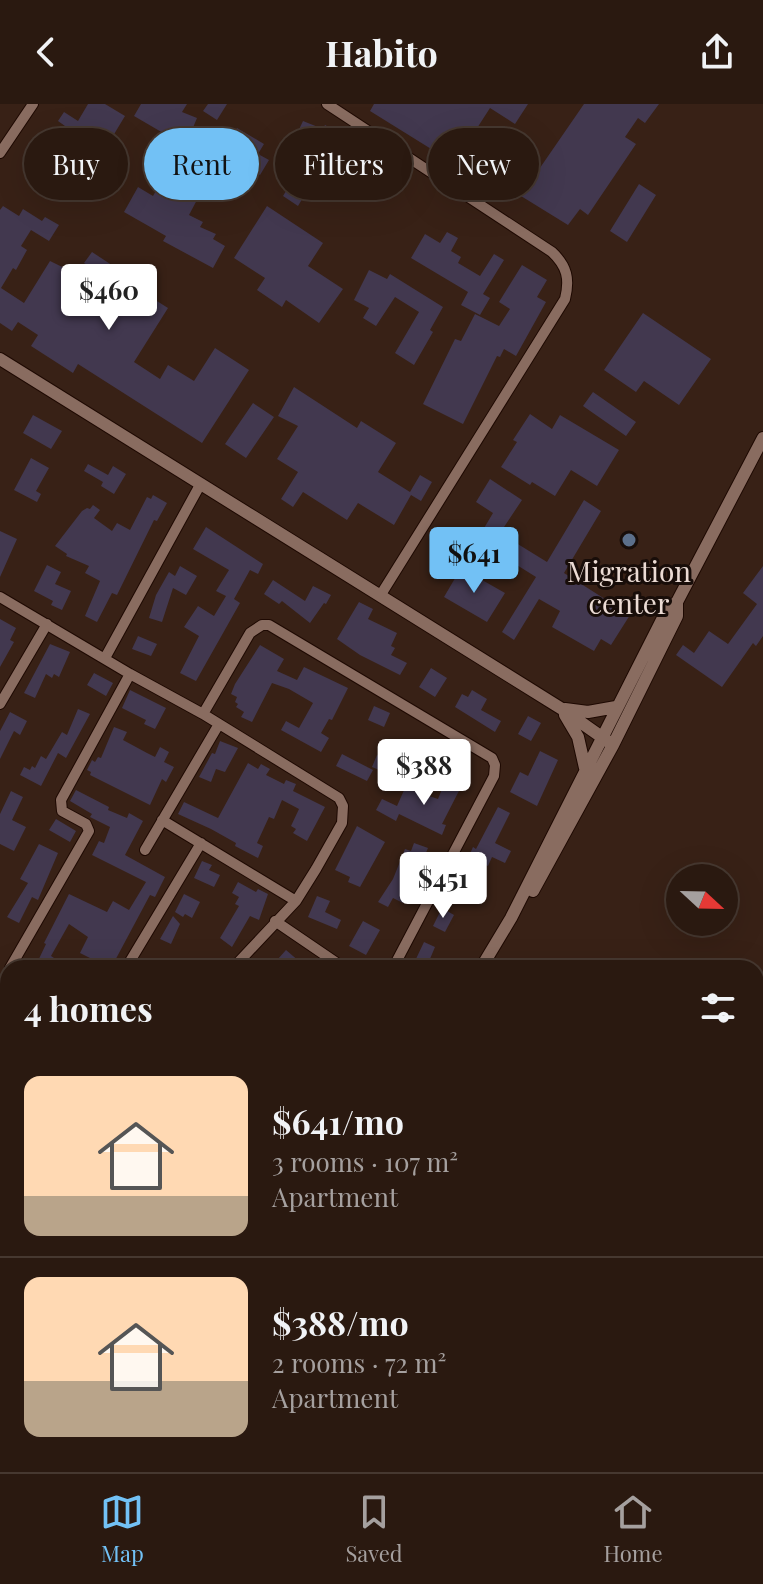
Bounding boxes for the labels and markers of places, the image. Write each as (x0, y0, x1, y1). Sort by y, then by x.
pin: $460 (62, 264, 156, 332)
pin: $641 (427, 527, 521, 595)
marker: Migration center (620, 531, 638, 549)
place label: Migration center (567, 552, 691, 621)
pin: $388 (377, 739, 471, 807)
pin: $451 (396, 852, 490, 920)

